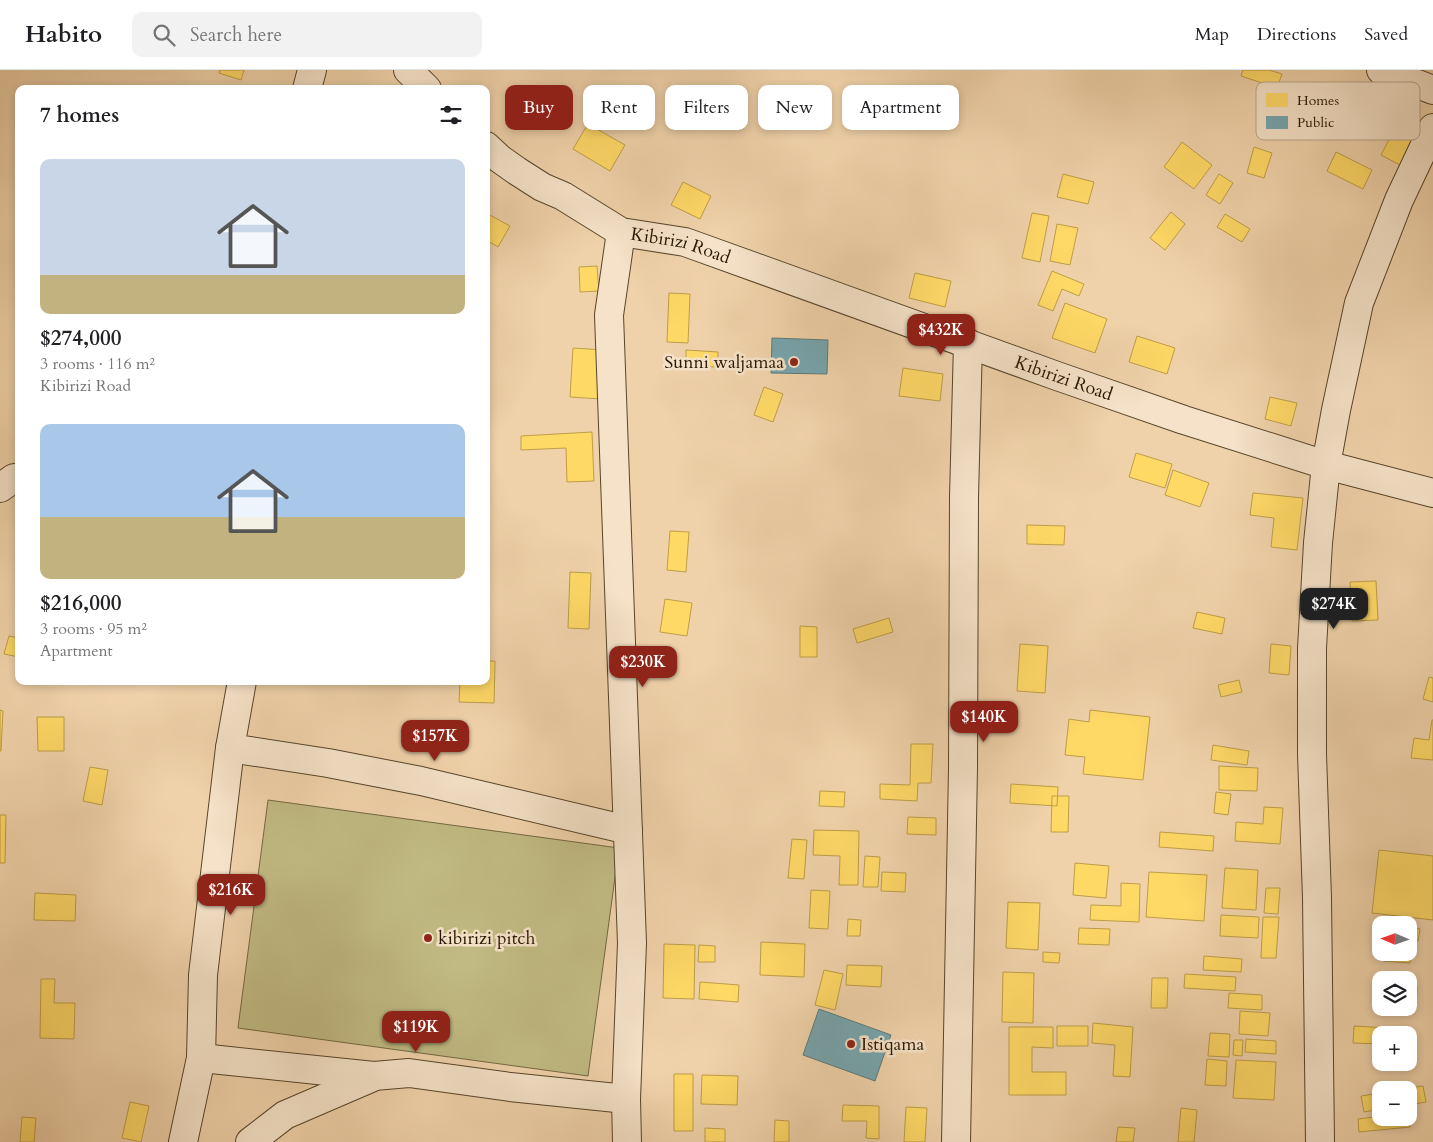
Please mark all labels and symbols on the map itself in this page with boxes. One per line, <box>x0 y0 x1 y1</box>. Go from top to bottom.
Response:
legend <box>1256 82 1420 140</box>
text: Homes <box>1297 91 1339 110</box>
text: Public <box>1297 113 1334 132</box>
street label: Kibirizi Road <box>629 221 735 270</box>
pin: $432K <box>906 314 976 356</box>
street label: Kibirizi Road <box>1011 349 1117 407</box>
place label: Sunni waljamaa <box>664 350 784 375</box>
marker: Sunni waljamaa <box>788 356 800 368</box>
pin: $274K <box>1299 588 1369 630</box>
pin: $230K <box>608 646 678 688</box>
pin: $140K <box>949 700 1019 743</box>
pin: $157K <box>400 720 470 762</box>
pin: $216K <box>196 874 266 916</box>
north arrow <box>1372 916 1418 961</box>
place label: kibirizi pitch <box>438 926 536 951</box>
marker: kibirizi pitch <box>422 932 434 944</box>
pin: $119K <box>381 1010 451 1053</box>
place label: Istiqama <box>861 1032 925 1057</box>
marker: Istiqama <box>845 1038 857 1050</box>

